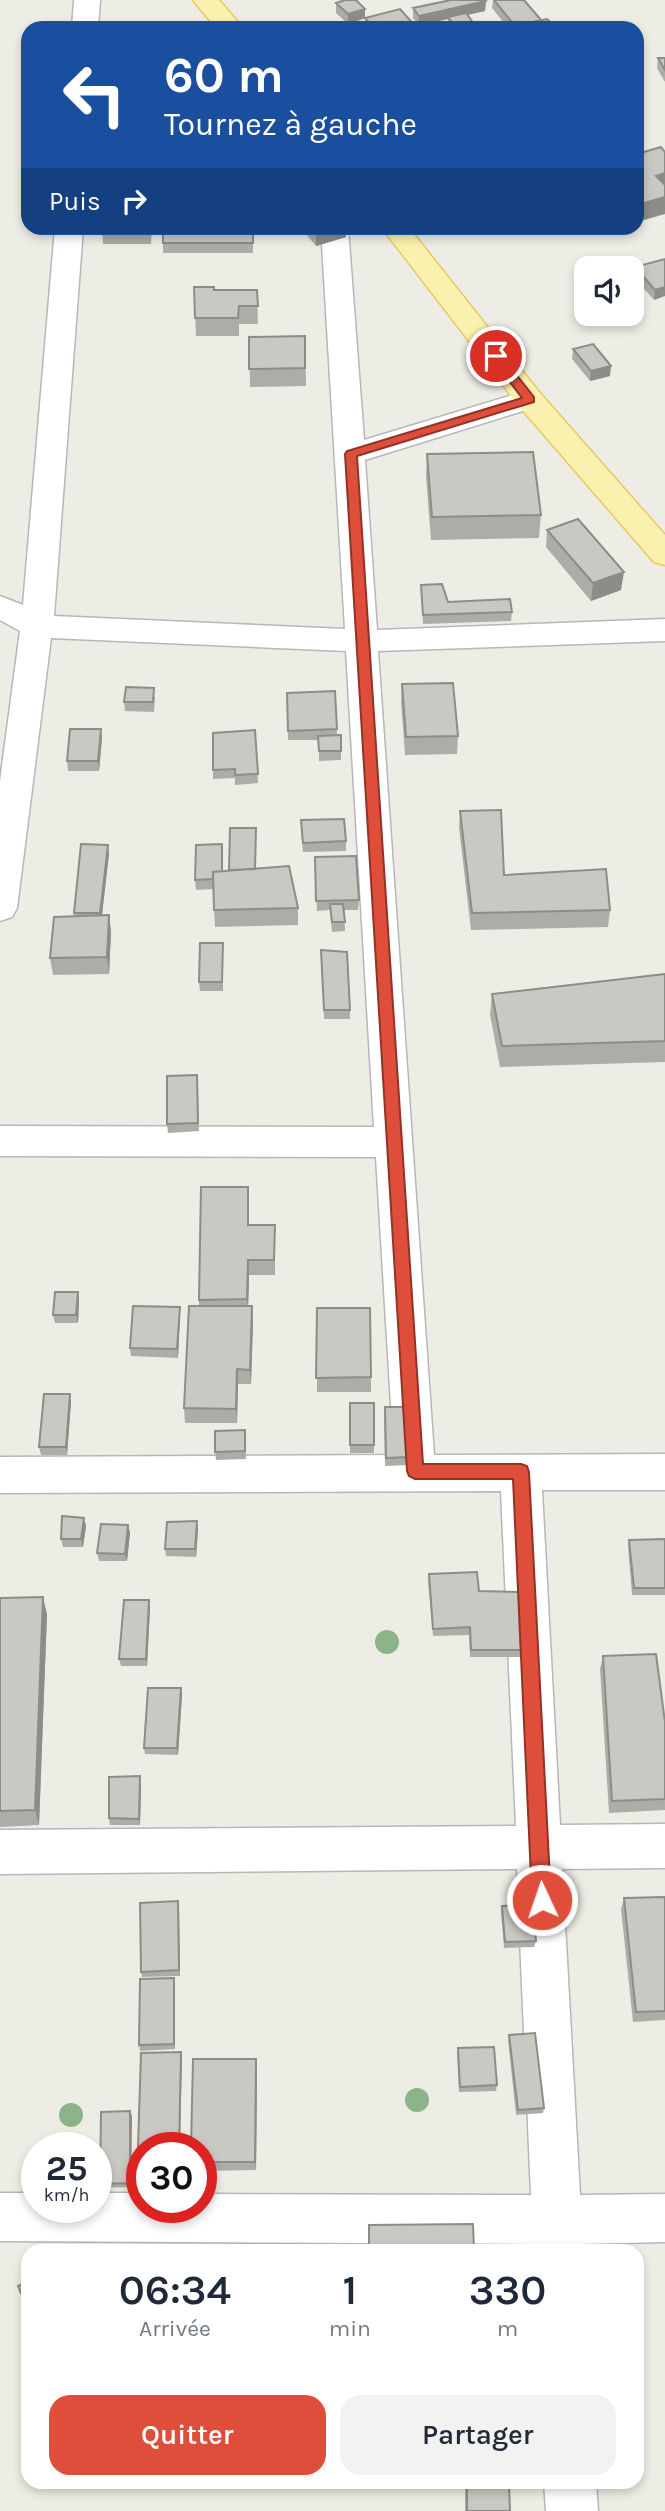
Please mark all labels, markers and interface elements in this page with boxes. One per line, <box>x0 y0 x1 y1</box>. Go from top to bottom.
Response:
text: 60 m <box>164 47 284 104</box>
icon: left <box>49 49 140 140</box>
text: Tournez à gauche <box>164 106 417 143</box>
icon: right <box>115 182 153 220</box>
text: Puis <box>49 186 101 217</box>
map controls <box>574 256 644 326</box>
button: sound <box>574 256 644 326</box>
pin <box>466 326 526 386</box>
icon: arrive <box>477 337 515 375</box>
position arrow <box>505 1863 579 1937</box>
speed limit sign: 30 <box>126 2132 217 2223</box>
text: 25 <box>46 2148 87 2189</box>
text: km/h <box>44 2184 89 2206</box>
text: 06:34 <box>119 2265 231 2315</box>
text: 1 <box>343 2265 357 2315</box>
text: 330 <box>469 2265 546 2315</box>
text: Arrivée <box>139 2315 211 2342</box>
text: min <box>329 2315 371 2342</box>
text: m <box>497 2315 518 2342</box>
button: Quitter <box>49 2395 326 2475</box>
button: Partager <box>340 2395 616 2475</box>

